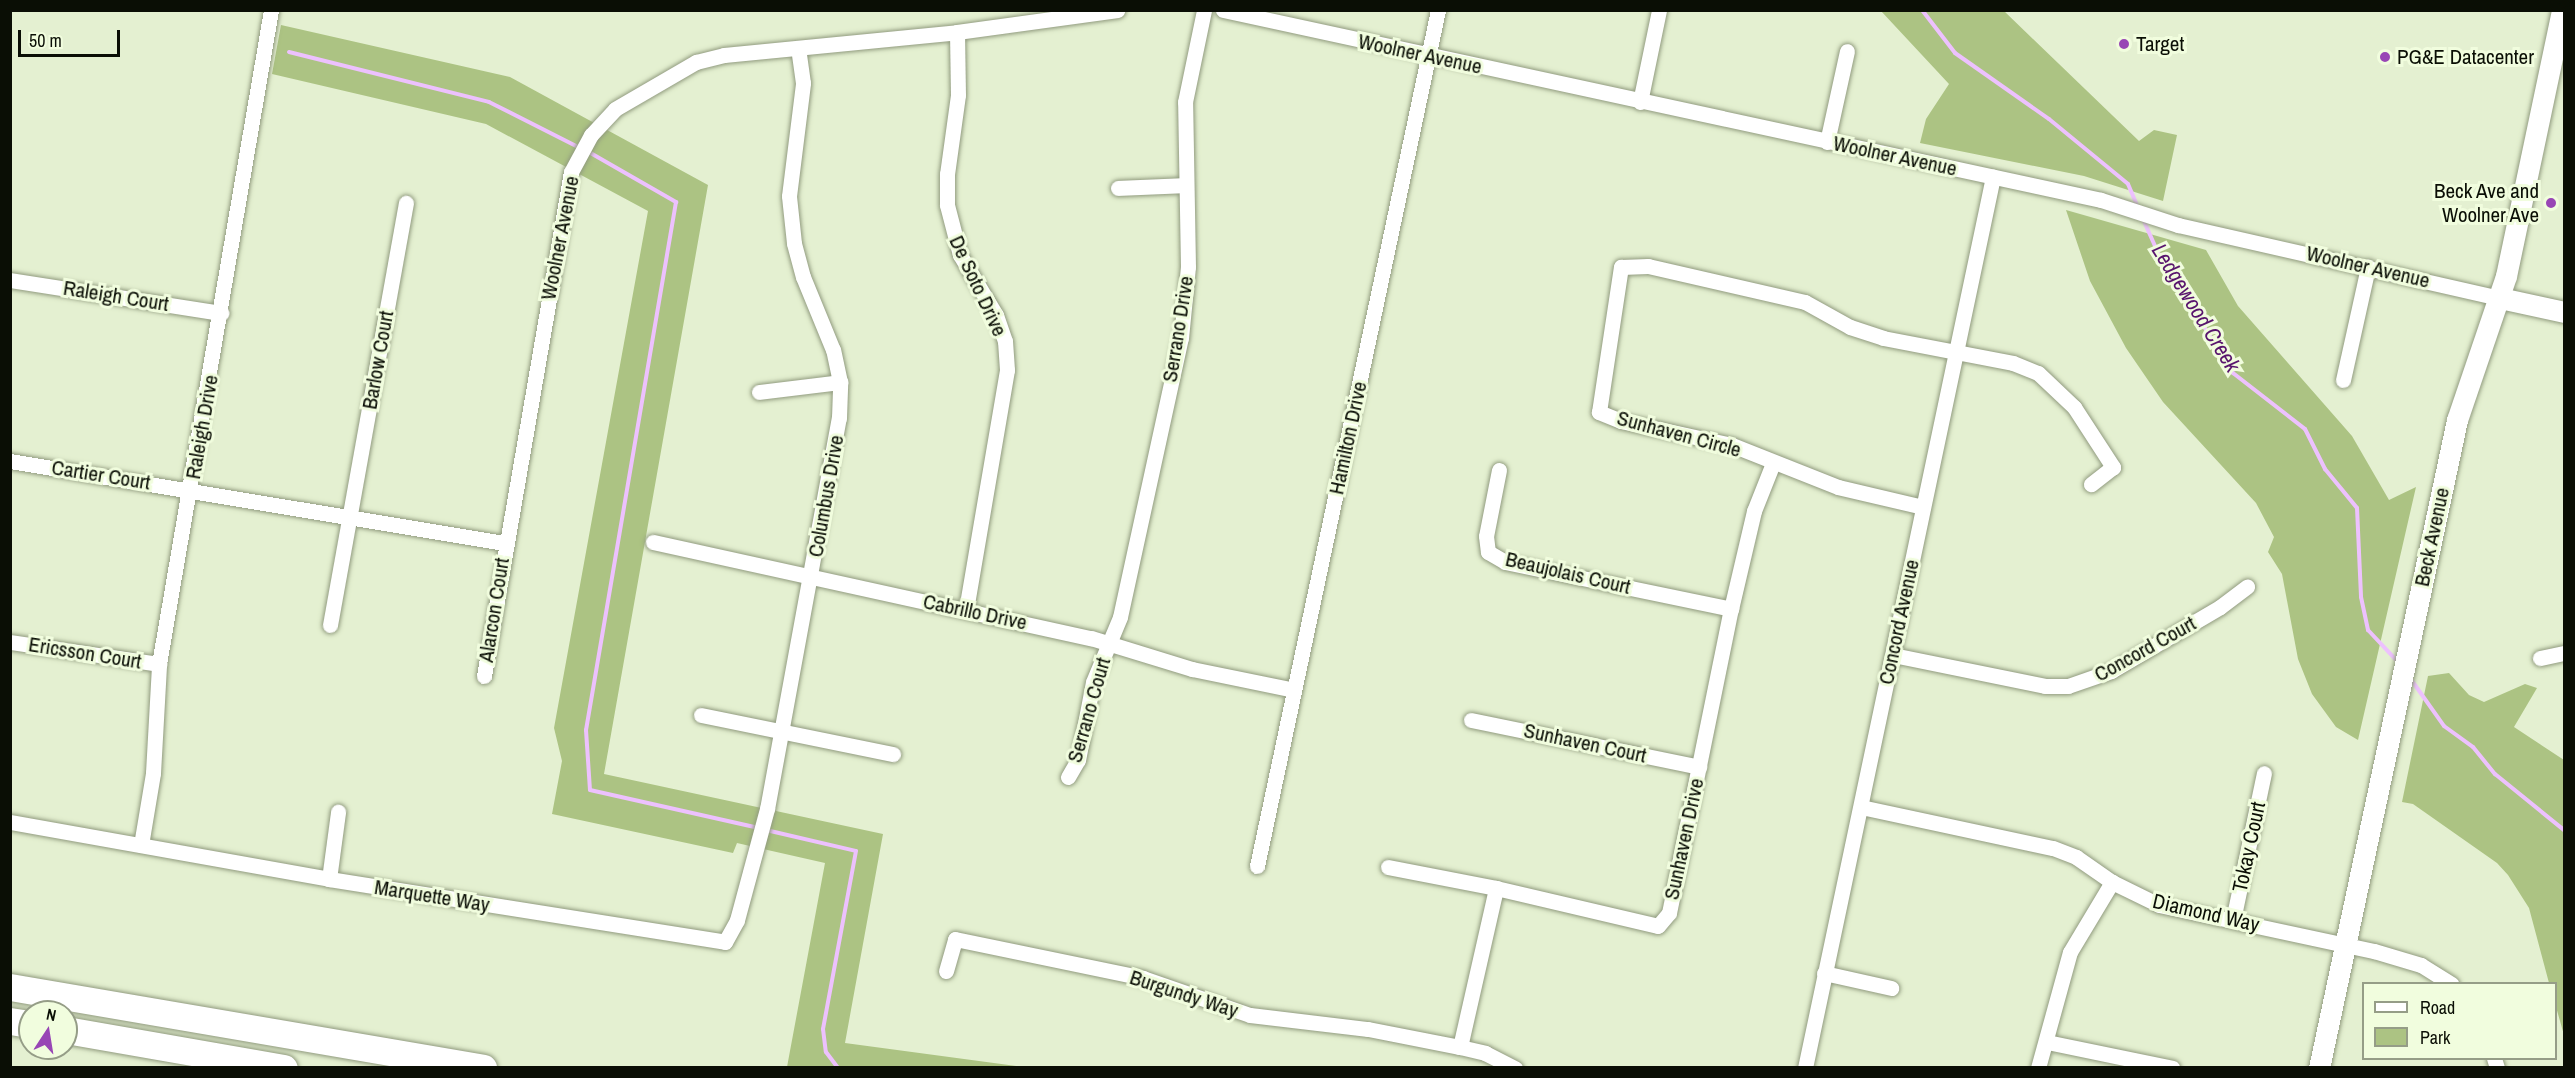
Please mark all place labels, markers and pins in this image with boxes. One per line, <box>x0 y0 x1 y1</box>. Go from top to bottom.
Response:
place label: Target <box>2136 31 2184 57</box>
marker: Target <box>2117 37 2131 51</box>
place label: PG&E Datacenter <box>2397 44 2534 70</box>
marker: PG&E Datacenter <box>2378 50 2392 64</box>
place label: Beck Ave and Woolner Ave <box>2433 178 2539 228</box>
marker: Beck Ave and Woolner Ave <box>2544 196 2558 210</box>

